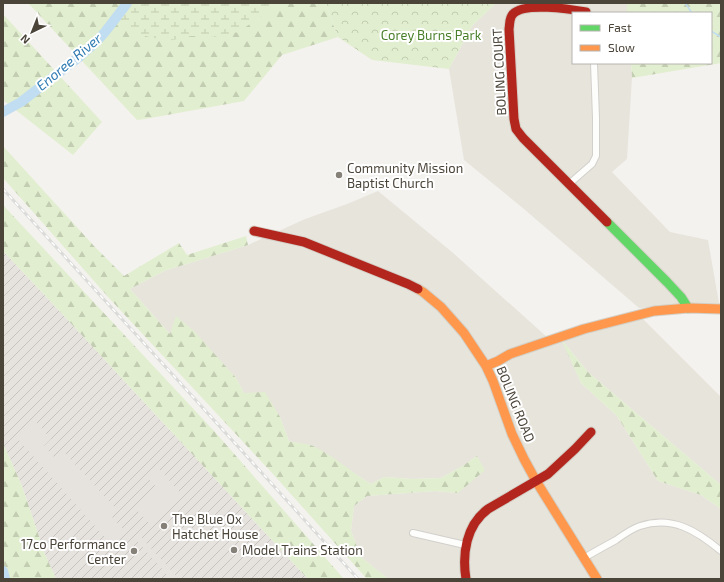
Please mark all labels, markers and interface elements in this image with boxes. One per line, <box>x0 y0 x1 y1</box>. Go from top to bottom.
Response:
north arrow <box>12 12 52 52</box>
legend <box>572 12 712 64</box>
text: Fast <box>608 20 632 34</box>
park label: Corey Burns Park <box>381 27 482 43</box>
street label: BOLING COURT <box>489 28 509 116</box>
water label: Enoree River <box>33 29 105 94</box>
text: N <box>17 32 32 47</box>
text: Slow <box>608 40 635 54</box>
place label: Community Mission Baptist Church <box>347 160 463 191</box>
marker: Community Mission Baptist Church <box>334 170 344 180</box>
street label: BOLING ROAD <box>494 364 538 444</box>
place label: The Blue Ox Hatchet House <box>172 511 259 542</box>
marker: The Blue Ox Hatchet House <box>159 521 169 531</box>
place label: 17co Performance Center <box>21 536 126 567</box>
place label: Model Trains Station <box>242 542 363 558</box>
marker: Model Trains Station <box>229 545 239 555</box>
marker: 17co Performance Center <box>129 546 139 556</box>

